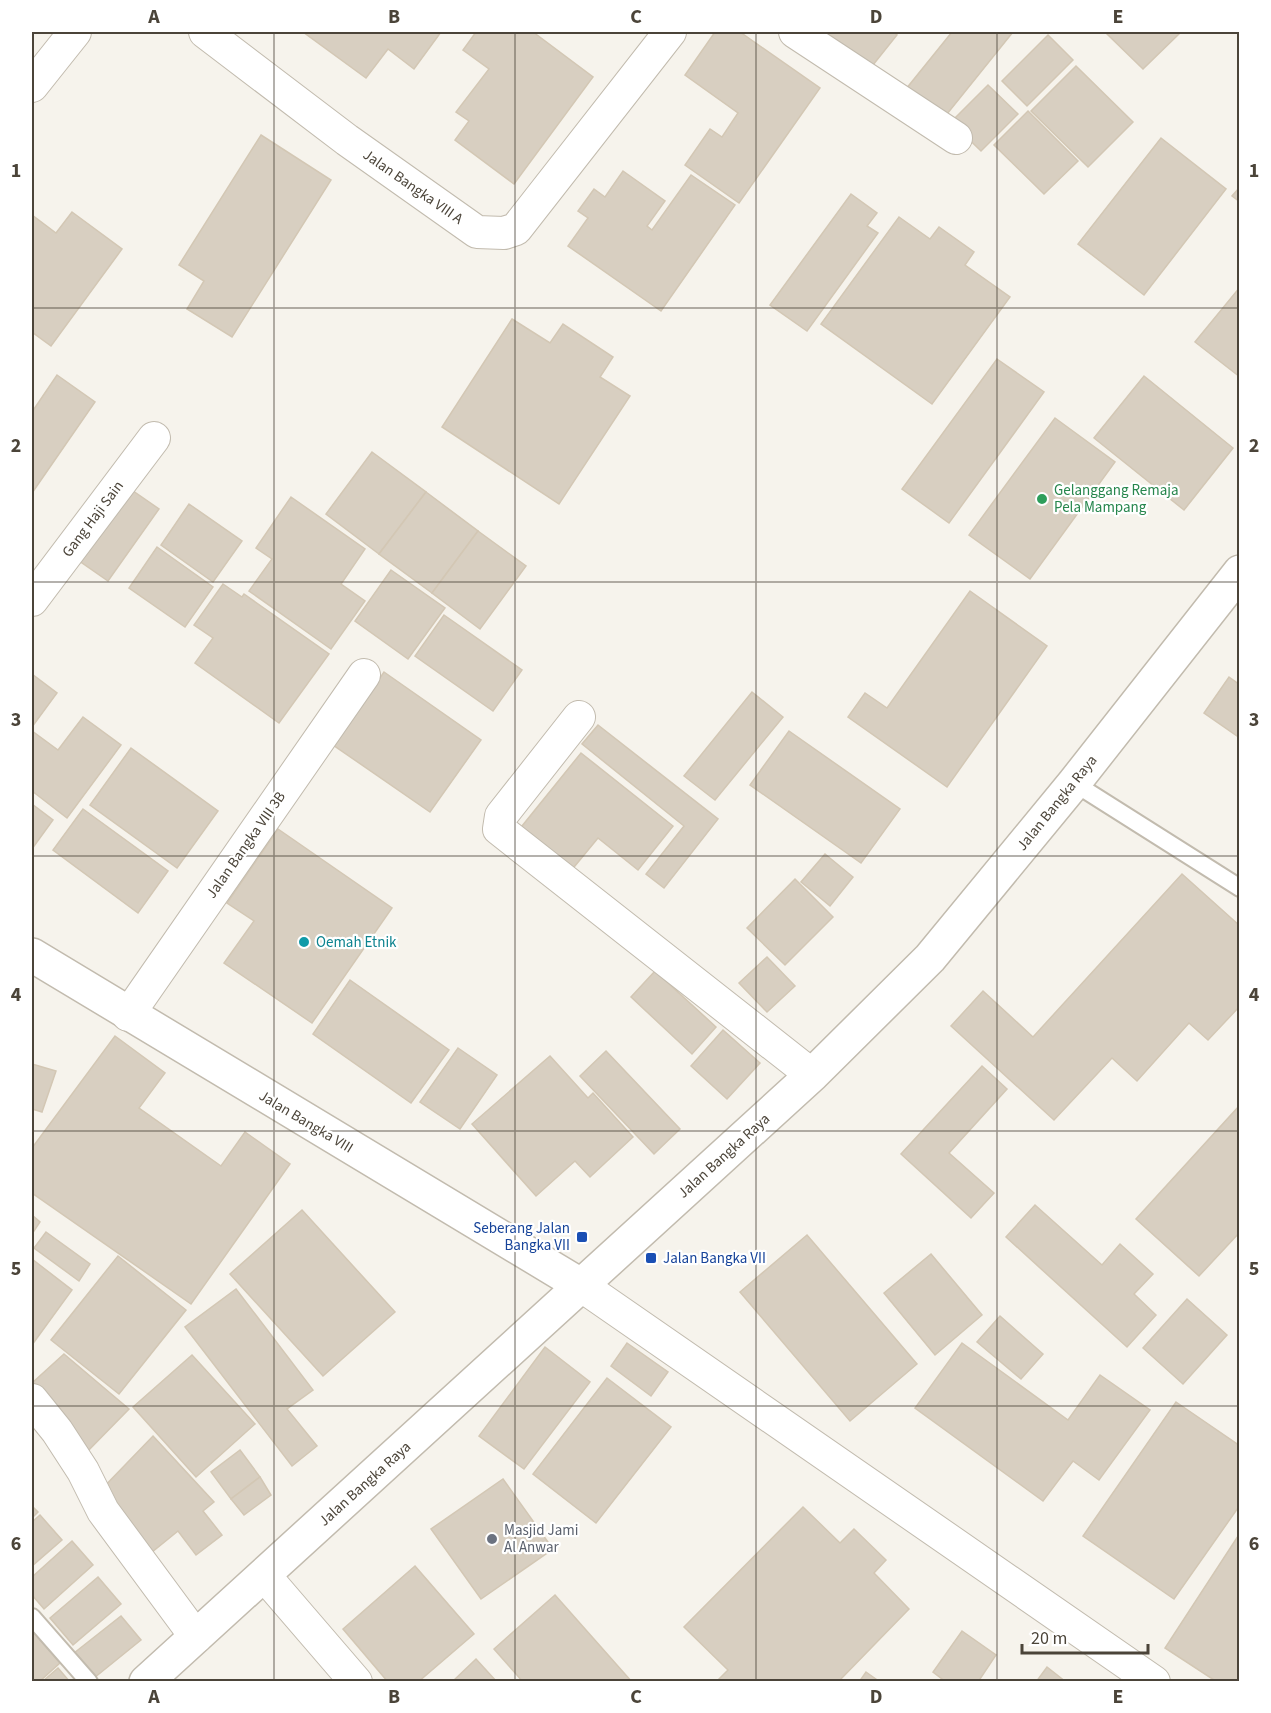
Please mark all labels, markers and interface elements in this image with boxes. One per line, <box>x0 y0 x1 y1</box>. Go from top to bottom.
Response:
text: A <box>147 3 160 31</box>
text: B <box>388 3 400 31</box>
text: C <box>630 3 642 31</box>
text: D <box>870 3 882 31</box>
text: E <box>1113 3 1123 31</box>
street label: Jalan Bangka VIII A <box>359 145 468 230</box>
text: 1 <box>11 157 21 185</box>
text: 1 <box>1249 157 1259 185</box>
text: 2 <box>11 432 21 460</box>
text: 2 <box>1249 432 1259 460</box>
street label: Gang Haji Sain <box>57 476 129 562</box>
place label: Gelanggang Remaja Pela Mampang <box>1054 480 1179 518</box>
marker: Gelanggang Remaja Pela Mampang <box>1035 492 1049 506</box>
text: 3 <box>11 706 21 734</box>
text: 3 <box>1249 706 1259 734</box>
street label: Jalan Bangka Raya <box>1012 751 1102 855</box>
street label: Jalan Bangka VIII 3B <box>201 787 291 903</box>
place label: Oemah Etnik <box>316 932 397 953</box>
marker: Oemah Etnik <box>297 935 311 949</box>
text: 4 <box>11 981 22 1009</box>
text: 4 <box>1249 981 1260 1009</box>
street label: Jalan Bangka VIII <box>255 1085 357 1159</box>
street label: Jalan Bangka Raya <box>673 1109 775 1203</box>
place label: Seberang Jalan Bangka VII <box>473 1218 570 1256</box>
marker: Seberang Jalan Bangka VII <box>575 1230 589 1244</box>
place label: Jalan Bangka VII <box>663 1248 766 1269</box>
marker: Jalan Bangka VII <box>644 1251 658 1265</box>
text: 5 <box>11 1255 21 1283</box>
text: 5 <box>1249 1255 1259 1283</box>
street label: Jalan Bangka Raya <box>314 1437 416 1531</box>
place label: Masjid Jami Al Anwar <box>504 1520 578 1558</box>
text: 6 <box>11 1530 21 1558</box>
text: 6 <box>1249 1530 1259 1558</box>
marker: Masjid Jami Al Anwar <box>485 1532 499 1546</box>
scale bar <box>1022 1617 1148 1655</box>
text: 20 m <box>1031 1626 1067 1651</box>
text: A <box>147 1683 160 1711</box>
text: B <box>388 1683 400 1711</box>
text: C <box>630 1683 642 1711</box>
text: D <box>870 1683 882 1711</box>
text: E <box>1113 1683 1123 1711</box>

